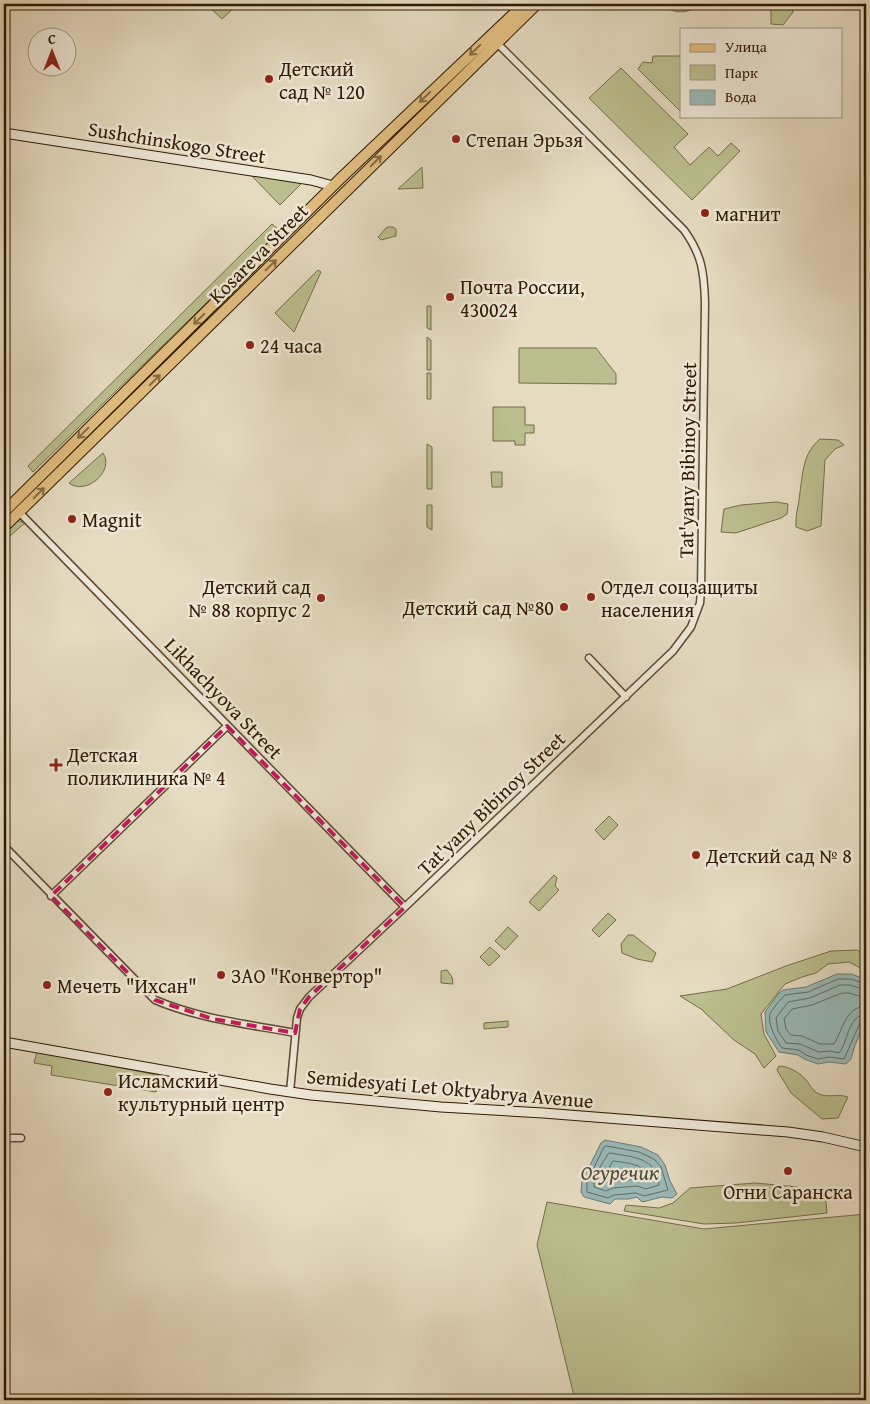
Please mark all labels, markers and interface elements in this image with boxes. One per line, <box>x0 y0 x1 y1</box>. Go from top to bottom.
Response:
north arrow <box>28 28 78 78</box>
legend <box>680 28 842 118</box>
text: С <box>48 29 56 49</box>
text: Улица <box>725 36 768 57</box>
one-way arrow <box>469 44 481 56</box>
place label: Детский сад № 120 <box>278 54 365 106</box>
text: Парк <box>725 62 758 83</box>
marker: Детский сад № 120 <box>263 73 275 85</box>
text: Вода <box>725 86 757 107</box>
one-way arrow <box>419 91 431 104</box>
street label: Sushchinskogo Street <box>86 114 268 170</box>
place label: Степан Эрьзя <box>466 125 583 154</box>
marker: Степан Эрьзя <box>450 133 462 145</box>
one-way arrow <box>370 155 382 167</box>
street label: Kosareva Street <box>202 197 314 309</box>
place label: магнит <box>715 199 781 228</box>
marker: магнит <box>699 207 711 219</box>
one-way arrow <box>264 260 276 272</box>
place label: Почта России, 430024 <box>460 272 585 324</box>
marker: Почта России, 430024 <box>444 291 456 303</box>
one-way arrow <box>192 313 205 325</box>
place label: 24 часа <box>260 331 323 360</box>
marker: 24 часа <box>244 339 256 351</box>
street label: Tat'yany Bibinoy Street <box>671 362 703 558</box>
one-way arrow <box>149 373 161 386</box>
one-way arrow <box>77 427 89 440</box>
one-way arrow <box>32 487 45 499</box>
place label: Magnit <box>82 505 142 534</box>
marker: Magnit <box>66 513 78 525</box>
place label: Детский сад № 88 корпус 2 <box>188 572 311 624</box>
place label: Отдел соцзащиты населения <box>601 572 758 624</box>
marker: Отдел соцзащиты населения <box>585 591 597 603</box>
marker: Детский сад № 88 корпус 2 <box>315 592 327 604</box>
place label: Детский сад №80 <box>402 593 554 622</box>
marker: Детский сад №80 <box>558 601 570 613</box>
street label: Likhachyova Street <box>158 631 290 765</box>
street label: Tat'yany Bibinoy Street <box>410 724 572 882</box>
place label: Детская поликлиника № 4 <box>66 740 226 792</box>
marker: Детская поликлиника № 4 <box>49 758 63 772</box>
place label: Детский сад № 8 <box>705 841 852 870</box>
marker: Детский сад № 8 <box>690 849 702 861</box>
place label: ЗАО "Конвертор" <box>231 961 382 990</box>
marker: ЗАО "Конвертор" <box>215 969 227 981</box>
place label: Мечеть "Ихсан" <box>57 971 197 1000</box>
marker: Мечеть "Ихсан" <box>41 979 53 991</box>
street label: Semidesyati Let Oktyabrya Avenue <box>305 1061 595 1115</box>
place label: Исламский культурный центр <box>118 1066 285 1118</box>
marker: Исламский культурный центр <box>102 1086 114 1098</box>
water label: Огуречик <box>581 1157 659 1188</box>
marker: Огни Саранска <box>782 1165 794 1177</box>
place label: Огни Саранска <box>723 1177 853 1206</box>

